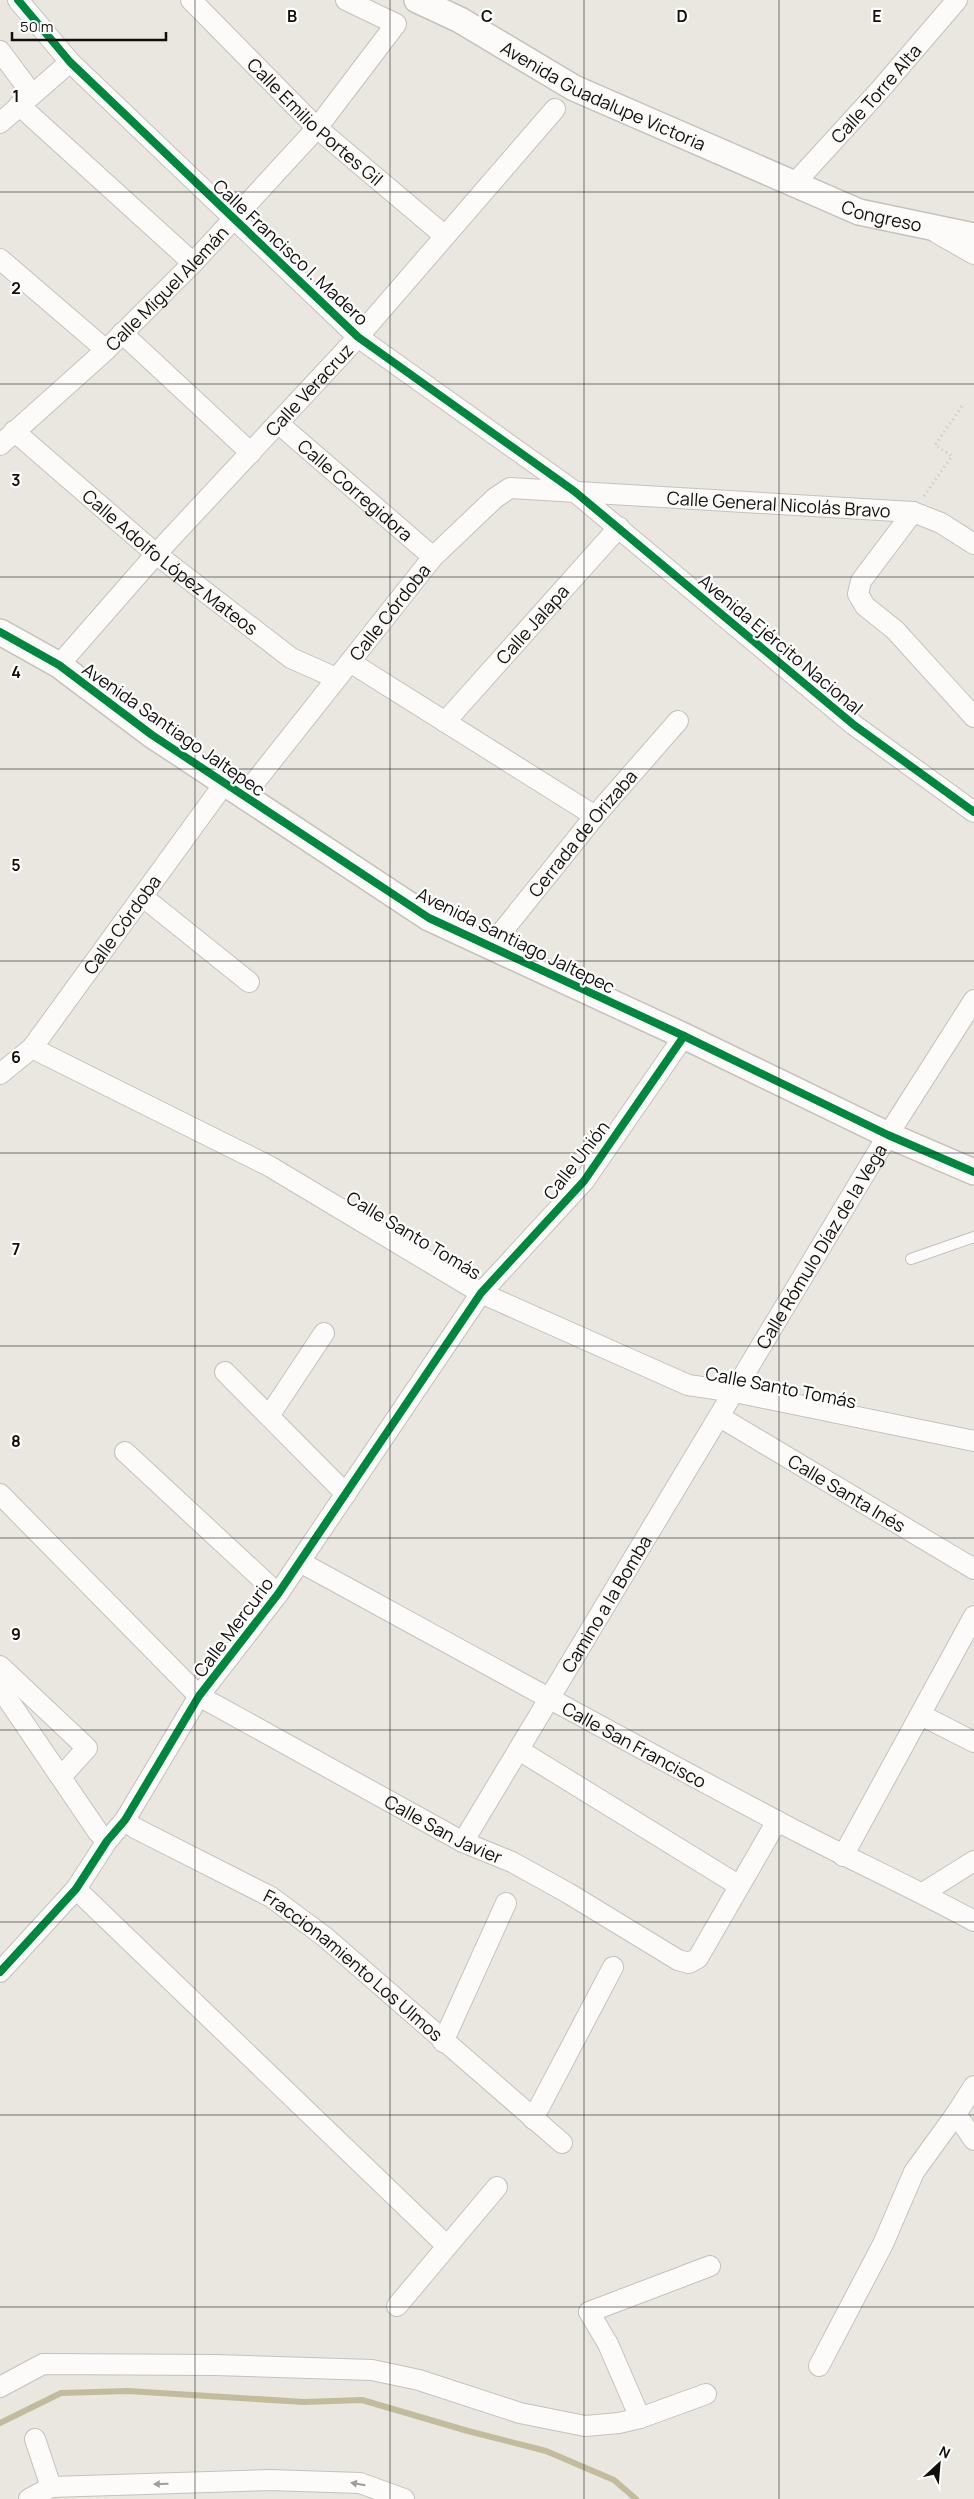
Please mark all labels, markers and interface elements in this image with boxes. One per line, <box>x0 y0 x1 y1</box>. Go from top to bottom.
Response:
text: B <box>287 5 297 27</box>
text: C <box>481 5 493 27</box>
text: D <box>676 5 688 27</box>
text: E <box>872 5 882 27</box>
scale bar <box>12 10 166 42</box>
text: 50 m <box>20 16 54 37</box>
street label: Avenida Guadalupe Victoria <box>497 35 710 156</box>
street label: Calle Torre Alta <box>825 39 926 148</box>
street label: Calle Emilio Portes Gil <box>242 52 388 191</box>
text: 1 <box>12 85 20 107</box>
street label: Calle Francisco I. Madero <box>208 174 374 330</box>
street label: Congreso <box>838 194 924 237</box>
street label: Calle Miguel Alemán <box>100 220 233 356</box>
text: 2 <box>11 277 21 299</box>
street label: Calle Veracruz <box>260 338 358 441</box>
street label: Calle Corregidora <box>293 434 418 546</box>
text: 3 <box>11 469 21 491</box>
street label: Calle Adolfo López Mateos <box>77 484 263 640</box>
street label: Calle General Nicolás Bravo <box>666 485 891 523</box>
street label: Calle Córdoba <box>344 559 435 665</box>
street label: Avenida Ejército Nacional <box>694 568 868 720</box>
street label: Calle Jalapa <box>490 579 574 669</box>
street label: Avenida Santiago Jaltepec <box>78 657 270 801</box>
text: 4 <box>11 661 21 683</box>
street label: Cerrada de Orizaba <box>523 764 642 902</box>
text: 5 <box>11 854 21 876</box>
street label: Calle Córdoba <box>78 870 166 979</box>
street label: Avenida Santiago Jaltepec <box>413 881 619 999</box>
text: 6 <box>11 1046 21 1068</box>
street label: Calle Unión <box>538 1115 614 1205</box>
street label: Calle Rómulo Díaz de la Vega <box>750 1139 892 1353</box>
street label: Calle Santo Tomás <box>342 1185 486 1285</box>
text: 7 <box>12 1238 20 1260</box>
street label: Calle Santo Tomás <box>704 1361 858 1413</box>
text: 8 <box>11 1430 21 1452</box>
street label: Calle Santa Inés <box>784 1449 910 1537</box>
street label: Camino a la Bomba <box>556 1531 657 1677</box>
street label: Calle Mercurio <box>188 1572 278 1682</box>
text: 9 <box>11 1623 21 1645</box>
street label: Calle San Francisco <box>558 1696 711 1793</box>
street label: Calle San Javier <box>380 1789 506 1869</box>
street label: Fraccionamiento Los Ulmos <box>260 1883 448 2046</box>
north arrow <box>914 2439 964 2489</box>
text: N <box>936 2441 954 2463</box>
one-way arrow <box>350 2479 366 2487</box>
one-way arrow <box>153 2480 169 2488</box>

